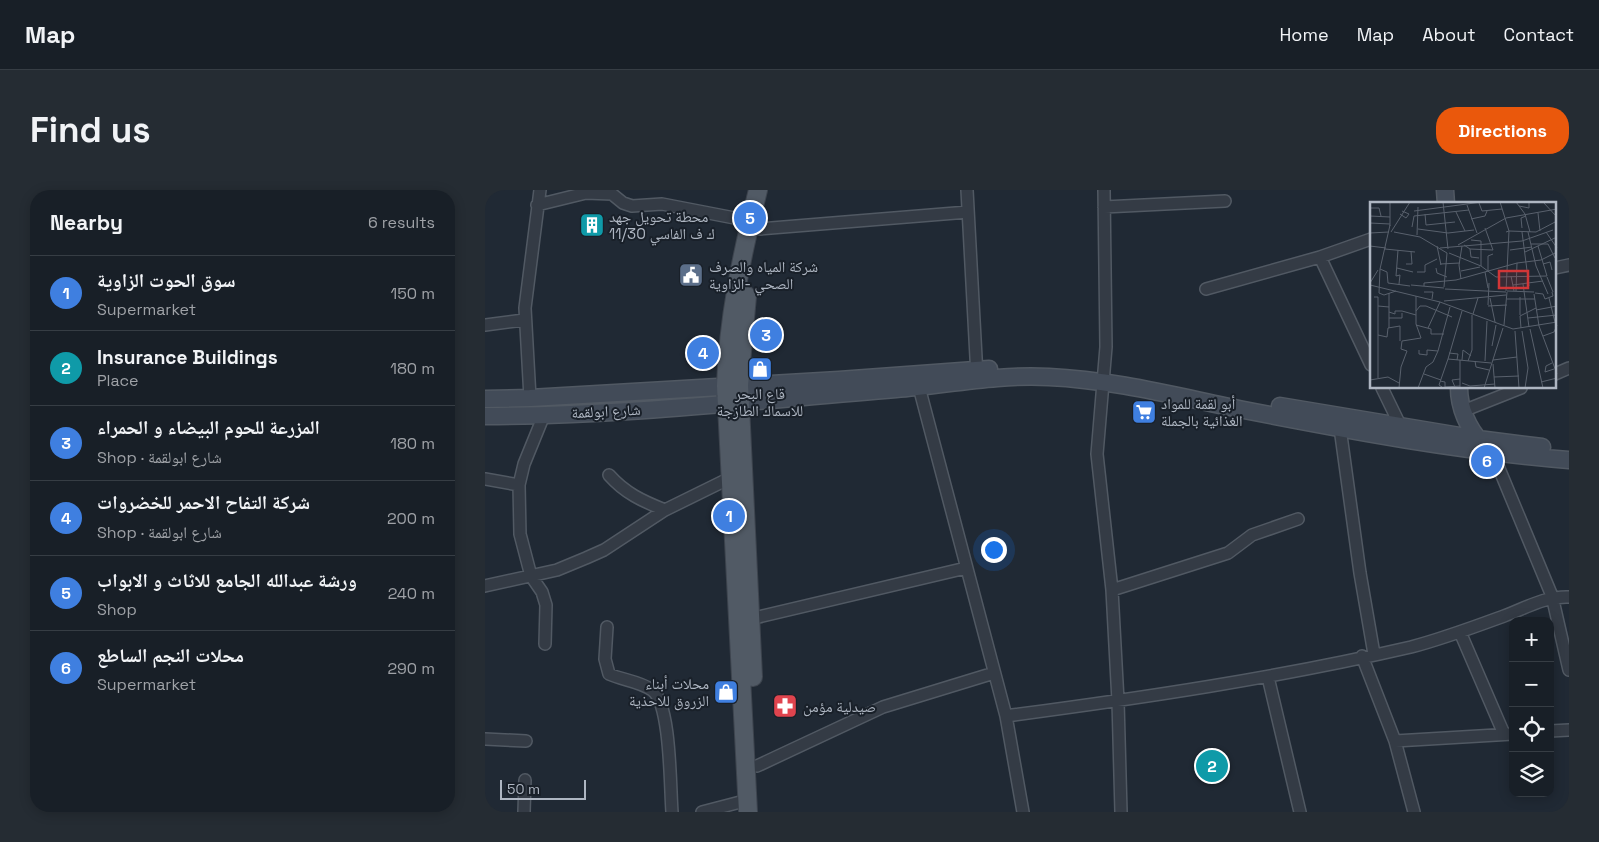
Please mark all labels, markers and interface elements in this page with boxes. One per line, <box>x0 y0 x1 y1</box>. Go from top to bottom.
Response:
text: Map <box>25 19 75 50</box>
text: Home <box>1280 23 1329 46</box>
text: Map <box>1357 23 1394 46</box>
text: About <box>1422 23 1476 46</box>
text: Contact <box>1504 23 1574 46</box>
button: Directions <box>1436 107 1569 154</box>
text: Find us <box>30 108 151 152</box>
pin: 5 <box>734 199 766 237</box>
inset map <box>1370 202 1557 389</box>
place label: محطة تحويل جهد 11/30 ك ف الفاسي <box>609 207 715 245</box>
text: Nearby <box>50 209 123 236</box>
text: 6 results <box>368 212 435 233</box>
building icon: محطة تحويل جهد 11/30 ك ف الفاسي <box>579 212 605 238</box>
place label: شركة المياه والصرف الصحي -الزاوية <box>709 257 818 295</box>
public building icon: شركة المياه والصرف الصحي -الزاوية <box>678 262 704 288</box>
text: سوق الحوت الزاوية <box>97 268 235 293</box>
text: 1 <box>62 283 70 304</box>
text: 150 m <box>391 283 435 304</box>
text: Supermarket <box>97 299 196 320</box>
pin: 3 <box>750 316 782 354</box>
pin: 4 <box>687 334 719 372</box>
text: Insurance Buildings <box>97 345 278 370</box>
shop icon: قاع البحر للاسماك الطازجة <box>747 356 773 382</box>
text: 2 <box>61 358 71 379</box>
text: 180 m <box>390 358 435 379</box>
text: Place <box>97 370 139 391</box>
place label: قاع البحر للاسماك الطازجة <box>717 384 803 420</box>
place label: أبو لقمة للمواد الغذائية بالجملة <box>1161 394 1243 430</box>
supermarket icon: أبو لقمة للمواد الغذائية بالجملة <box>1131 399 1157 425</box>
street label: شارع ابولقمة <box>571 400 641 423</box>
text: المزرعة للحوم البيضاء و الحمراء <box>97 415 320 440</box>
text: 3 <box>61 433 71 454</box>
text: 180 m <box>390 433 435 454</box>
pin: 6 <box>1471 442 1503 480</box>
text: Shop · شارع ابولقمة <box>97 447 222 468</box>
text: شركة التفاح الاحمر للخضروات <box>97 490 310 515</box>
pin: 1 <box>713 497 745 535</box>
text: 4 <box>61 508 71 529</box>
text: 200 m <box>387 508 435 529</box>
text: Shop · شارع ابولقمة <box>97 522 222 543</box>
your location <box>981 537 1007 563</box>
text: ورشة عبدالله الجامع للاثاث و الابواب <box>97 568 357 593</box>
text: 5 <box>61 583 71 604</box>
text: 240 m <box>388 583 435 604</box>
text: Shop <box>97 599 137 620</box>
map controls <box>1509 617 1554 797</box>
button: + <box>1509 617 1554 662</box>
text: محلات النجم الساطع <box>97 643 244 668</box>
text: 6 <box>61 658 71 679</box>
text: 290 m <box>387 658 435 679</box>
button: − <box>1509 662 1554 707</box>
text: Supermarket <box>97 674 196 695</box>
place label: محلات أبناء الزروق للاحذية <box>629 674 709 711</box>
shop icon: محلات أبناء الزروق للاحذية <box>713 679 739 705</box>
pharmacy icon: صيدلية مؤمن <box>772 693 798 719</box>
place label: صيدلية مؤمن <box>803 697 876 717</box>
button: locate <box>1509 707 1554 752</box>
pin: 2 <box>1196 747 1228 785</box>
button: layers <box>1509 752 1554 797</box>
scale bar <box>500 777 586 800</box>
text: 50 m <box>507 780 540 798</box>

